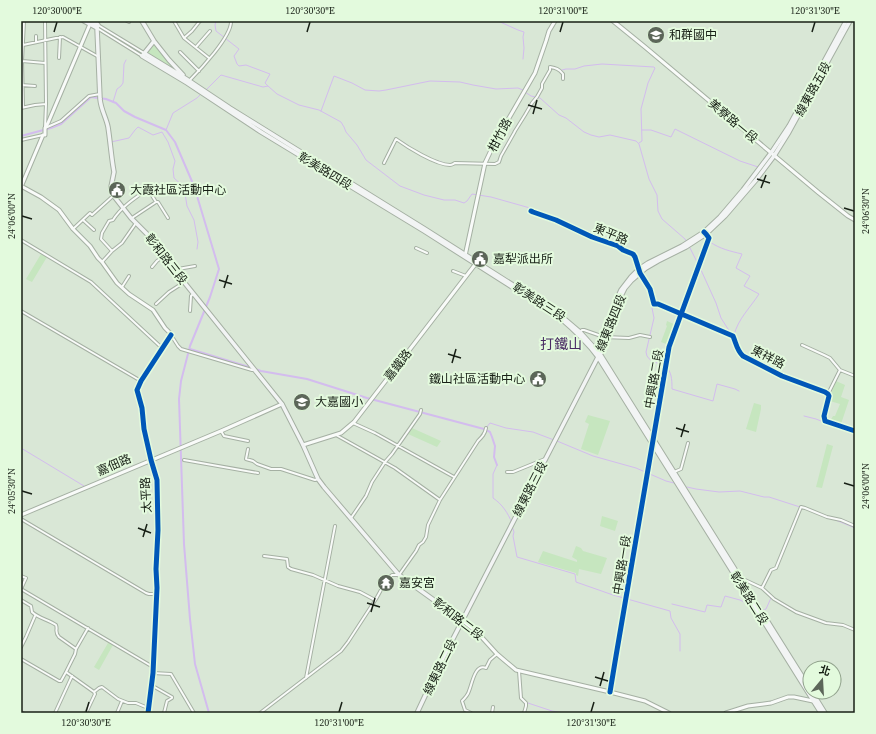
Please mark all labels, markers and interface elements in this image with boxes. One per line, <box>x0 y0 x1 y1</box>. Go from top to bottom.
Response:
text: 120°30'00"E <box>32 4 82 17</box>
text: 120°30'30"E <box>285 4 335 17</box>
text: 120°31'00"E <box>538 4 588 17</box>
text: 120°31'30"E <box>790 4 840 17</box>
school or university icon: 和群國中 <box>646 25 666 45</box>
place label: 和群國中 <box>669 27 717 43</box>
street label: 線東路五段 <box>791 59 835 119</box>
street label: 美寮路一段 <box>705 96 761 146</box>
street label: 柑竹路 <box>484 115 516 155</box>
street label: 彰美路四段 <box>295 149 355 193</box>
public building icon: 大霞社區活動中心 <box>107 180 127 200</box>
place label: 大霞社區活動中心 <box>130 182 226 198</box>
text: 24°06'30"N <box>859 188 872 234</box>
text: 24°06'00"N <box>5 193 18 239</box>
street label: 東平路 <box>591 220 631 248</box>
street label: 彰和路三段 <box>141 230 191 288</box>
public building icon: 嘉犁派出所 <box>470 249 490 269</box>
place label: 嘉犁派出所 <box>493 251 553 267</box>
street label: 彰美路三段 <box>509 279 569 325</box>
street label: 線東路四段 <box>592 292 630 354</box>
district label: 打鐵山 <box>540 334 582 354</box>
street label: 東祥路 <box>748 342 788 372</box>
street label: 嘉鐵路 <box>381 346 415 384</box>
street label: 中興路二段 <box>641 348 667 410</box>
public building icon: 鐵山社區活動中心 <box>528 369 548 389</box>
place label: 鐵山社區活動中心 <box>429 371 525 387</box>
school or university icon: 大嘉國小 <box>292 392 312 412</box>
place label: 大嘉國小 <box>315 394 363 410</box>
street label: 嘉佃路 <box>94 451 134 479</box>
street label: 線東路三段 <box>509 459 551 519</box>
text: 24°06'00"N <box>859 463 872 509</box>
text: 24°05'30"N <box>5 468 18 514</box>
street label: 太平路 <box>137 477 155 513</box>
street label: 中興路一段 <box>609 534 635 596</box>
street label: 彰美路二段 <box>726 568 772 628</box>
temple icon: 嘉安宮 <box>376 573 396 593</box>
place label: 嘉安宮 <box>399 575 435 591</box>
street label: 彰和路二段 <box>429 594 487 644</box>
street label: 線東路二段 <box>420 637 460 697</box>
north arrow <box>802 660 842 700</box>
text: 北 <box>817 662 832 680</box>
text: 120°30'30"E <box>61 716 111 729</box>
text: 120°31'00"E <box>314 716 364 729</box>
text: 120°31'30"E <box>566 716 616 729</box>

